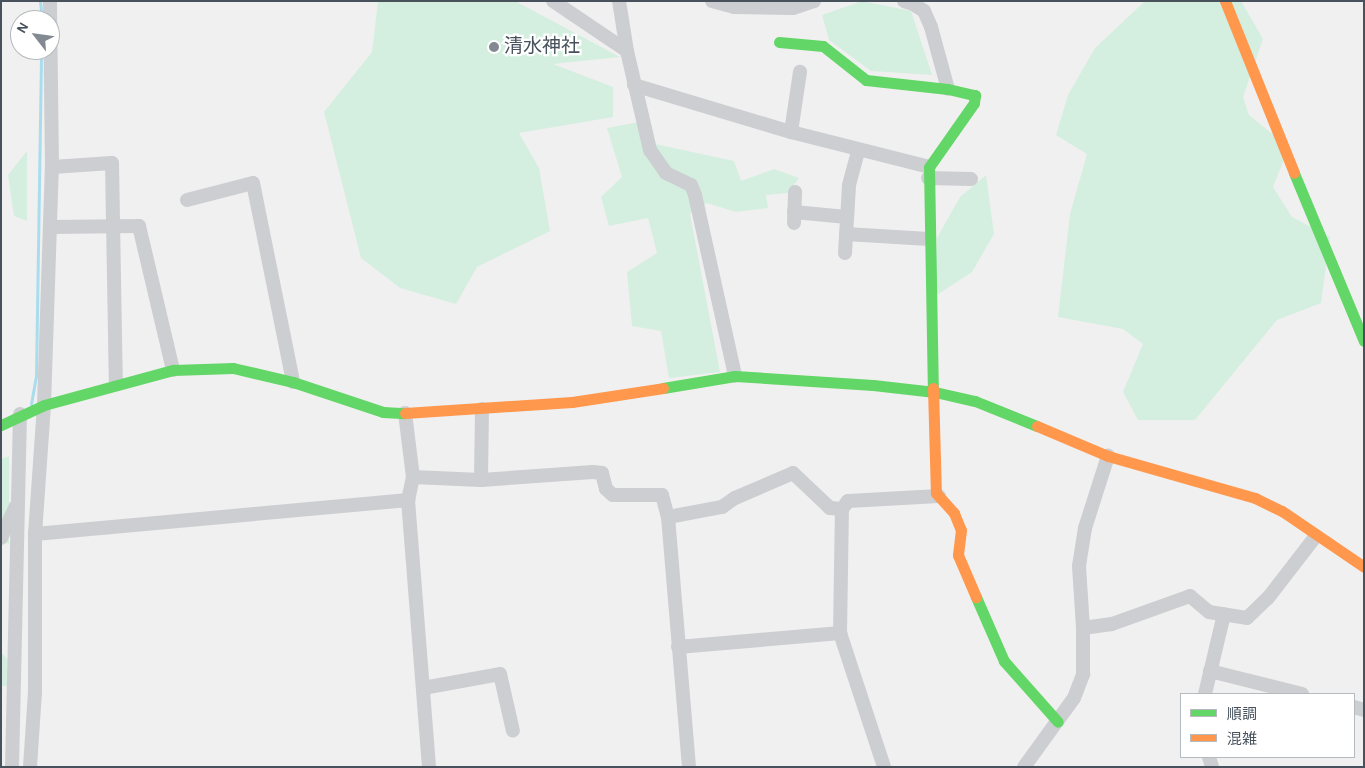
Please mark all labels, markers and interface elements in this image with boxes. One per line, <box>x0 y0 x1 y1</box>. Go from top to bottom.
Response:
north arrow <box>10 10 60 60</box>
text: N <box>14 20 31 36</box>
place label: 清水神社 <box>504 36 580 58</box>
marker: 清水神社 <box>488 41 500 53</box>
legend <box>1180 693 1355 758</box>
text: 順調 <box>1227 707 1257 722</box>
text: 混雑 <box>1227 732 1257 747</box>

